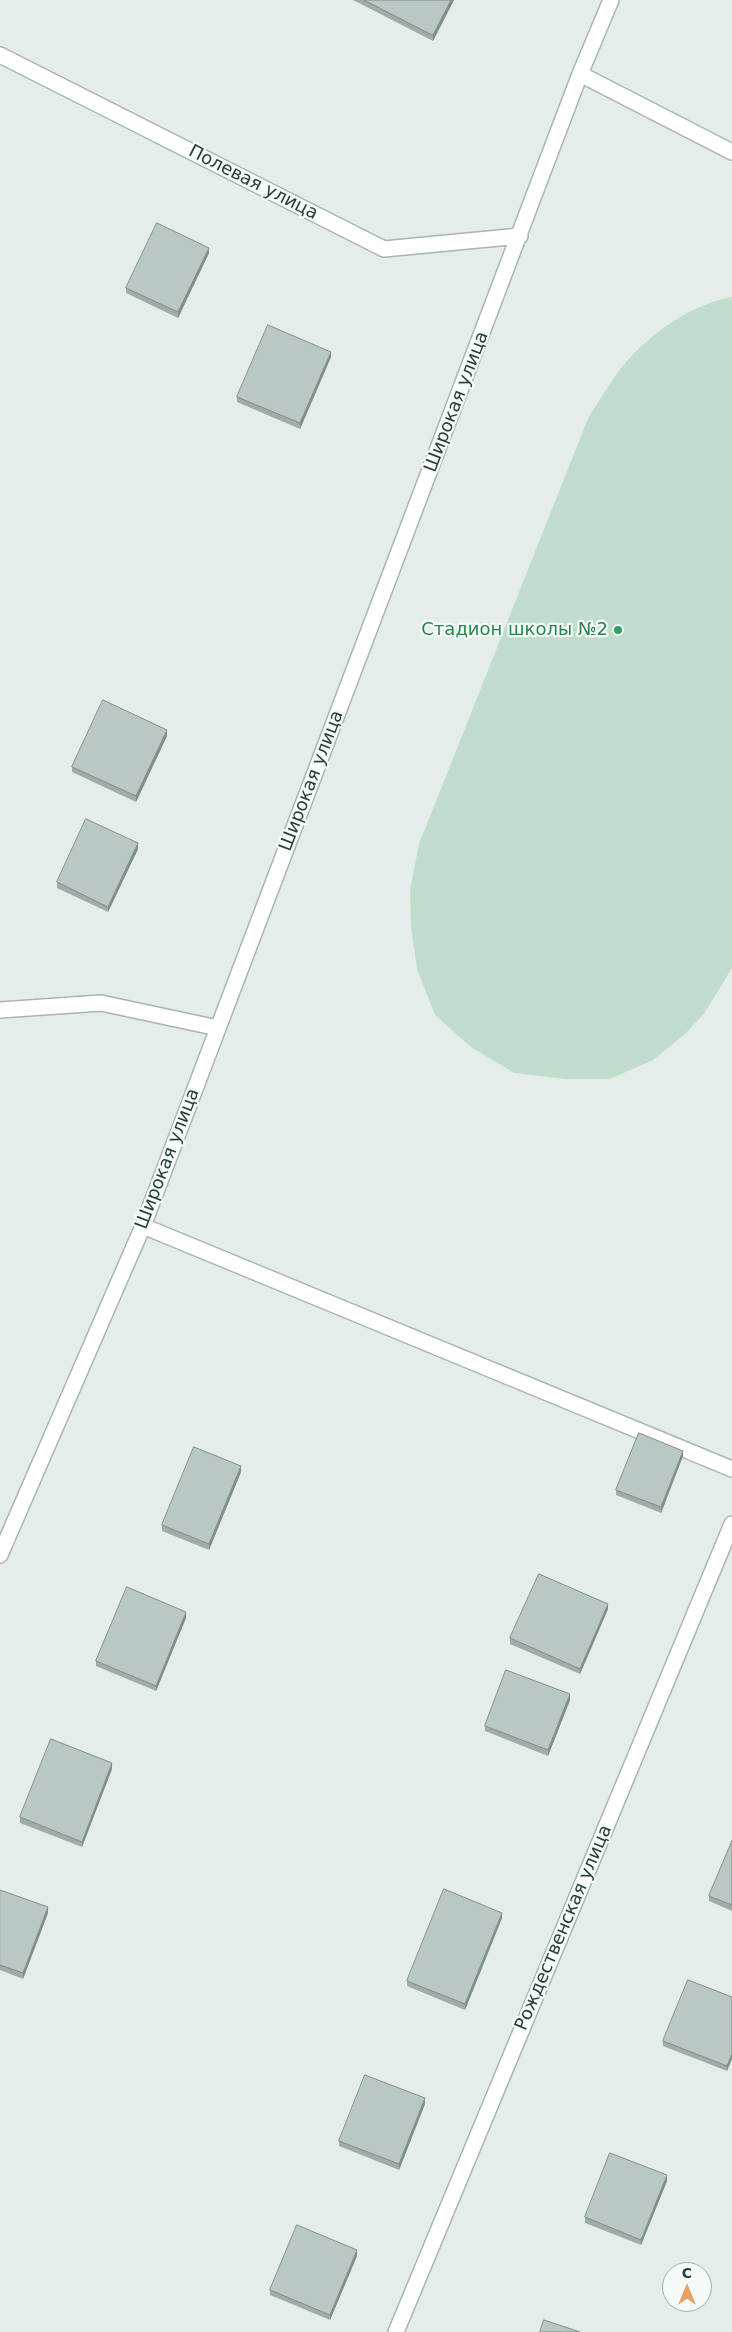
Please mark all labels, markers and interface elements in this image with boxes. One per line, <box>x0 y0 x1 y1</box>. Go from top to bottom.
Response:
street label: Полевая улица <box>185 141 321 225</box>
street label: Широкая улица <box>420 329 494 475</box>
place label: Стадион школы №2 <box>421 619 608 641</box>
marker: Стадион школы №2 <box>612 624 624 636</box>
street label: Широкая улица <box>275 708 349 854</box>
street label: Широкая улица <box>131 1086 205 1232</box>
street label: Рождественская улица <box>511 1822 617 2034</box>
north arrow <box>662 2262 712 2312</box>
text: С <box>682 2265 692 2281</box>

